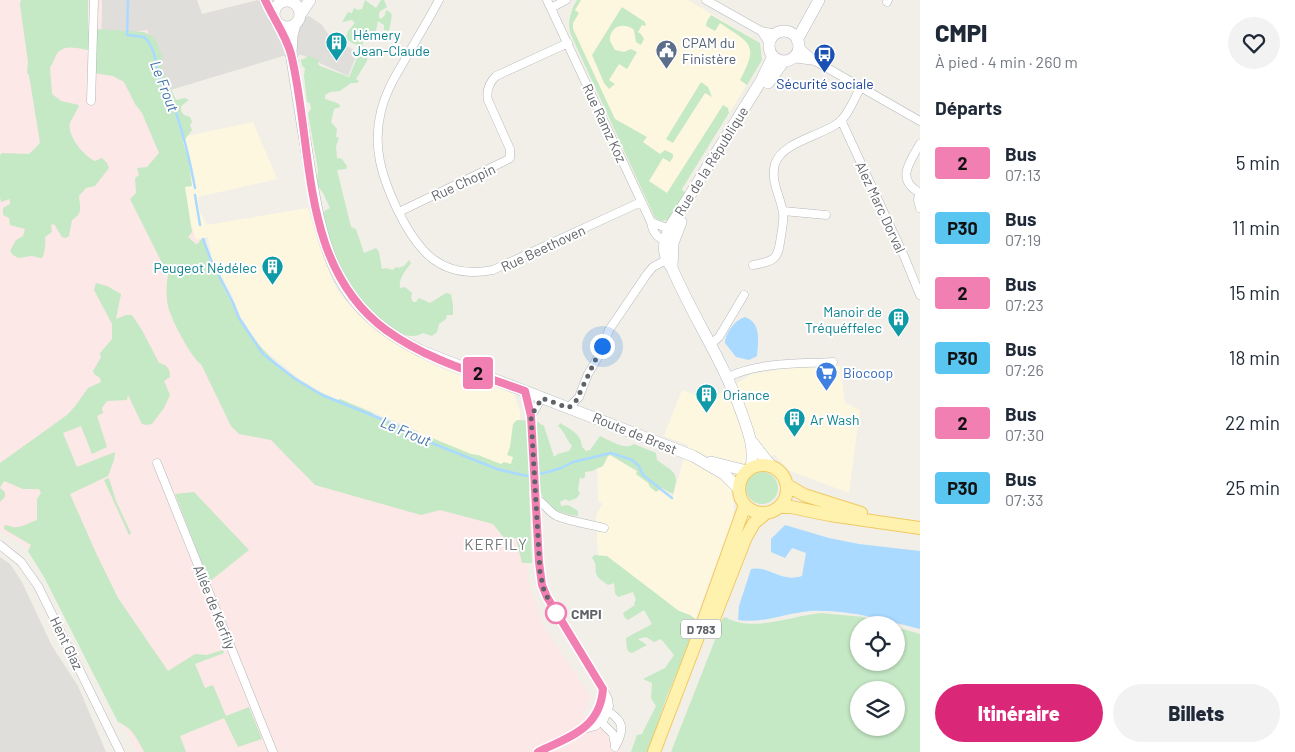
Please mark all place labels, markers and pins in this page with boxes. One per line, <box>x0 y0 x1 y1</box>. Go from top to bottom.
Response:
place label: Hémery Jean-Claude <box>353 26 430 59</box>
building icon: Hémery Jean-Claude <box>325 30 349 61</box>
place label: CPAM du Finistère <box>682 34 736 67</box>
public building icon: CPAM du Finistère <box>654 38 678 69</box>
bus stop icon: Sécurité sociale <box>813 43 837 74</box>
place label: Sécurité sociale <box>776 75 874 92</box>
building icon: Peugeot Nédélec <box>261 255 285 286</box>
place label: Peugeot Nédélec <box>154 259 257 276</box>
place label: Manoir de Tréquéffelec <box>805 303 882 336</box>
building icon: Manoir de Tréquéffelec <box>886 307 910 338</box>
supermarket icon: Biocoop <box>815 360 839 391</box>
place label: Biocoop <box>843 364 893 381</box>
building icon: Oriance <box>695 382 719 413</box>
place label: Oriance <box>723 386 770 403</box>
building icon: Ar Wash <box>782 407 806 438</box>
place label: Ar Wash <box>810 411 859 428</box>
marker: CMPI <box>545 602 567 624</box>
place label: CMPI <box>571 605 602 622</box>

